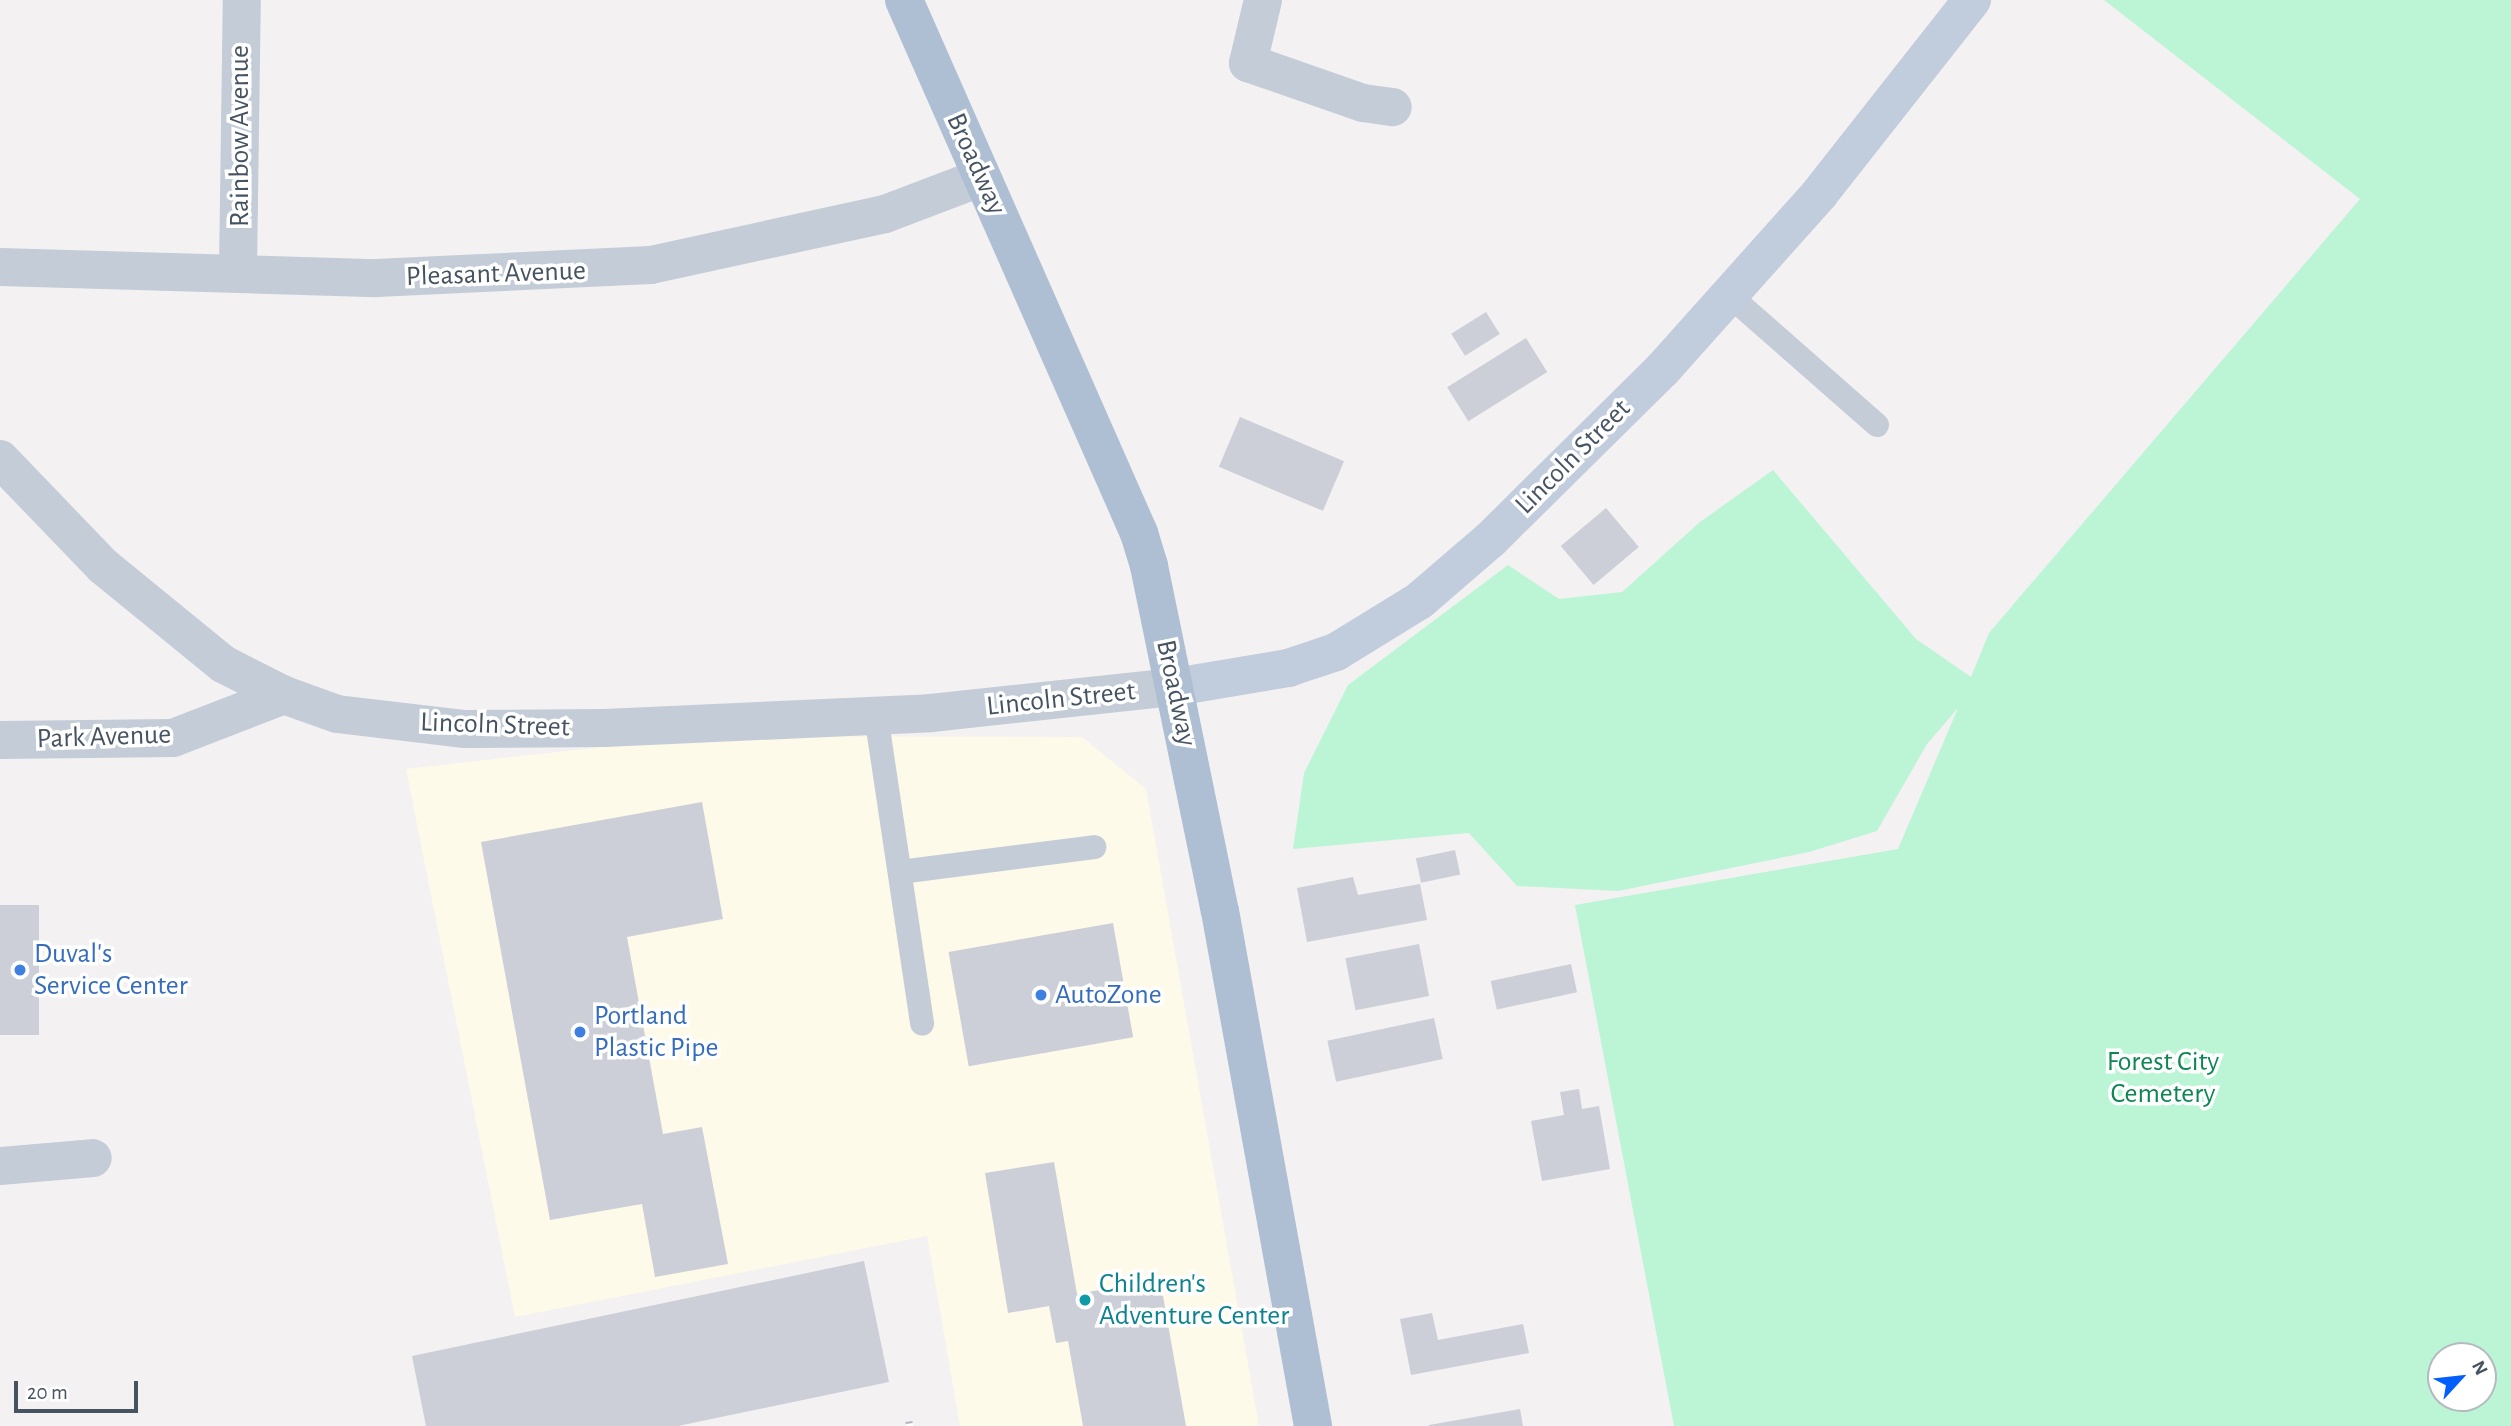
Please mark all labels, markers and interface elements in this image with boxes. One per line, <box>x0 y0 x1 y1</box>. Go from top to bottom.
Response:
street label: Rainbow Avenue <box>223 45 257 227</box>
street label: Broadway <box>939 108 1013 220</box>
street label: Pleasant Avenue <box>405 254 587 294</box>
street label: Lincoln Street <box>1508 392 1638 522</box>
street label: Broadway <box>1148 637 1204 749</box>
street label: Lincoln Street <box>985 674 1137 724</box>
street label: Lincoln Street <box>420 706 570 744</box>
street label: Park Avenue <box>36 718 172 756</box>
place label: Duval's Service Center <box>34 937 188 1003</box>
marker: Duval's Service Center <box>12 962 28 978</box>
place label: AutoZone <box>1055 978 1162 1012</box>
marker: AutoZone <box>1033 987 1049 1003</box>
place label: Portland Plastic Pipe <box>594 999 718 1065</box>
marker: Portland Plastic Pipe <box>572 1024 588 1040</box>
park label: Forest City Cemetery <box>2107 1045 2219 1111</box>
place label: Children's Adventure Center <box>1099 1267 1289 1333</box>
marker: Children's Adventure Center <box>1077 1292 1093 1308</box>
north arrow <box>2427 1342 2497 1412</box>
text: N <box>2468 1358 2491 1378</box>
scale bar <box>18 1366 142 1410</box>
text: 20 m <box>27 1382 68 1403</box>

